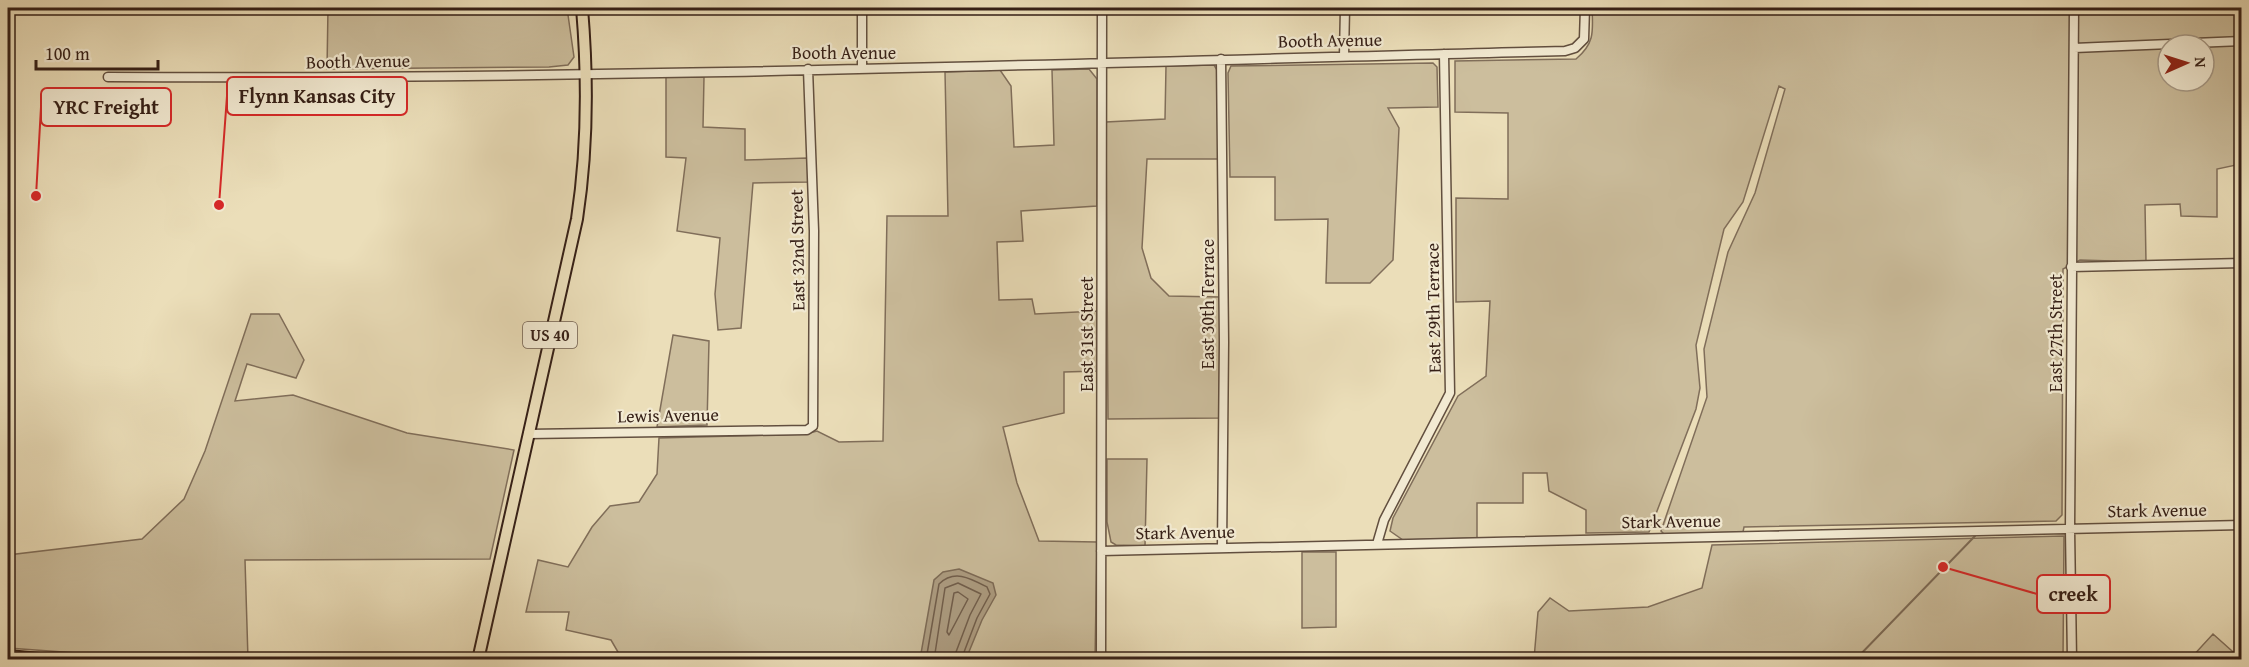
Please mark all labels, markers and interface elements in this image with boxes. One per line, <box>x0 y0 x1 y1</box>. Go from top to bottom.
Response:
street label: Booth Avenue <box>1278 26 1382 54</box>
scale bar <box>36 33 158 71</box>
north arrow <box>2156 33 2216 93</box>
street label: Booth Avenue <box>792 39 896 66</box>
text: 100 m <box>45 40 90 67</box>
street label: Booth Avenue <box>306 47 410 75</box>
text: N <box>2189 56 2213 68</box>
callout: Flynn Kansas City <box>227 77 407 115</box>
text: Flynn Kansas City <box>239 81 396 110</box>
callout: YRC Freight <box>41 88 171 126</box>
text: YRC Freight <box>53 92 159 121</box>
street label: East 32nd Street <box>782 188 812 311</box>
street label: East 30th Terrace <box>1194 239 1221 369</box>
street label: East 29th Terrace <box>1418 243 1448 373</box>
street label: East 27th Street <box>2042 273 2069 392</box>
street label: East 31st Street <box>1073 276 1100 392</box>
road number: US 40 <box>523 322 577 348</box>
street label: Lewis Avenue <box>617 401 719 429</box>
street label: Stark Avenue <box>2107 496 2207 524</box>
street label: Stark Avenue <box>1621 507 1721 535</box>
street label: Stark Avenue <box>1135 518 1235 546</box>
callout: creek <box>2037 575 2110 613</box>
text: creek <box>2048 579 2098 608</box>

